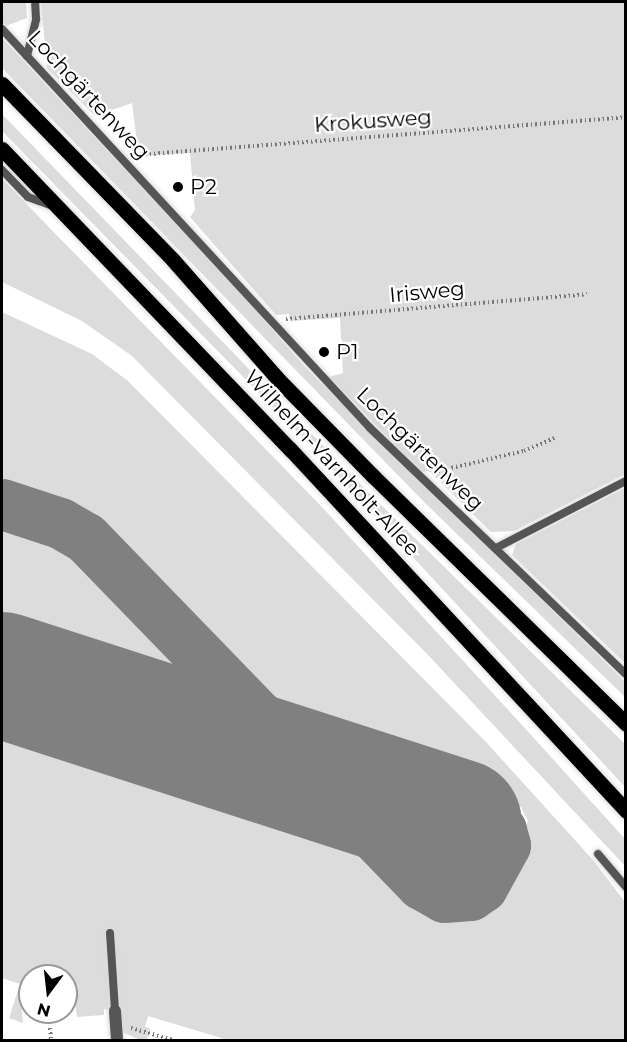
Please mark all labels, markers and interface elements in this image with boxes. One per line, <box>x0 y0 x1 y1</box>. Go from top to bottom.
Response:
street label: Lochgärtenweg <box>23 25 155 165</box>
street label: Krokusweg <box>313 104 433 138</box>
place label: P2 <box>190 174 217 200</box>
marker: P2 <box>171 180 185 194</box>
street label: Irisweg <box>388 276 466 308</box>
place label: P1 <box>336 339 359 365</box>
marker: P1 <box>317 345 331 359</box>
street label: Wilhelm-Varnholt-Allee <box>239 365 425 561</box>
street label: Lochgärtenweg <box>351 382 489 516</box>
north arrow <box>18 964 78 1024</box>
text: N <box>35 999 52 1021</box>

